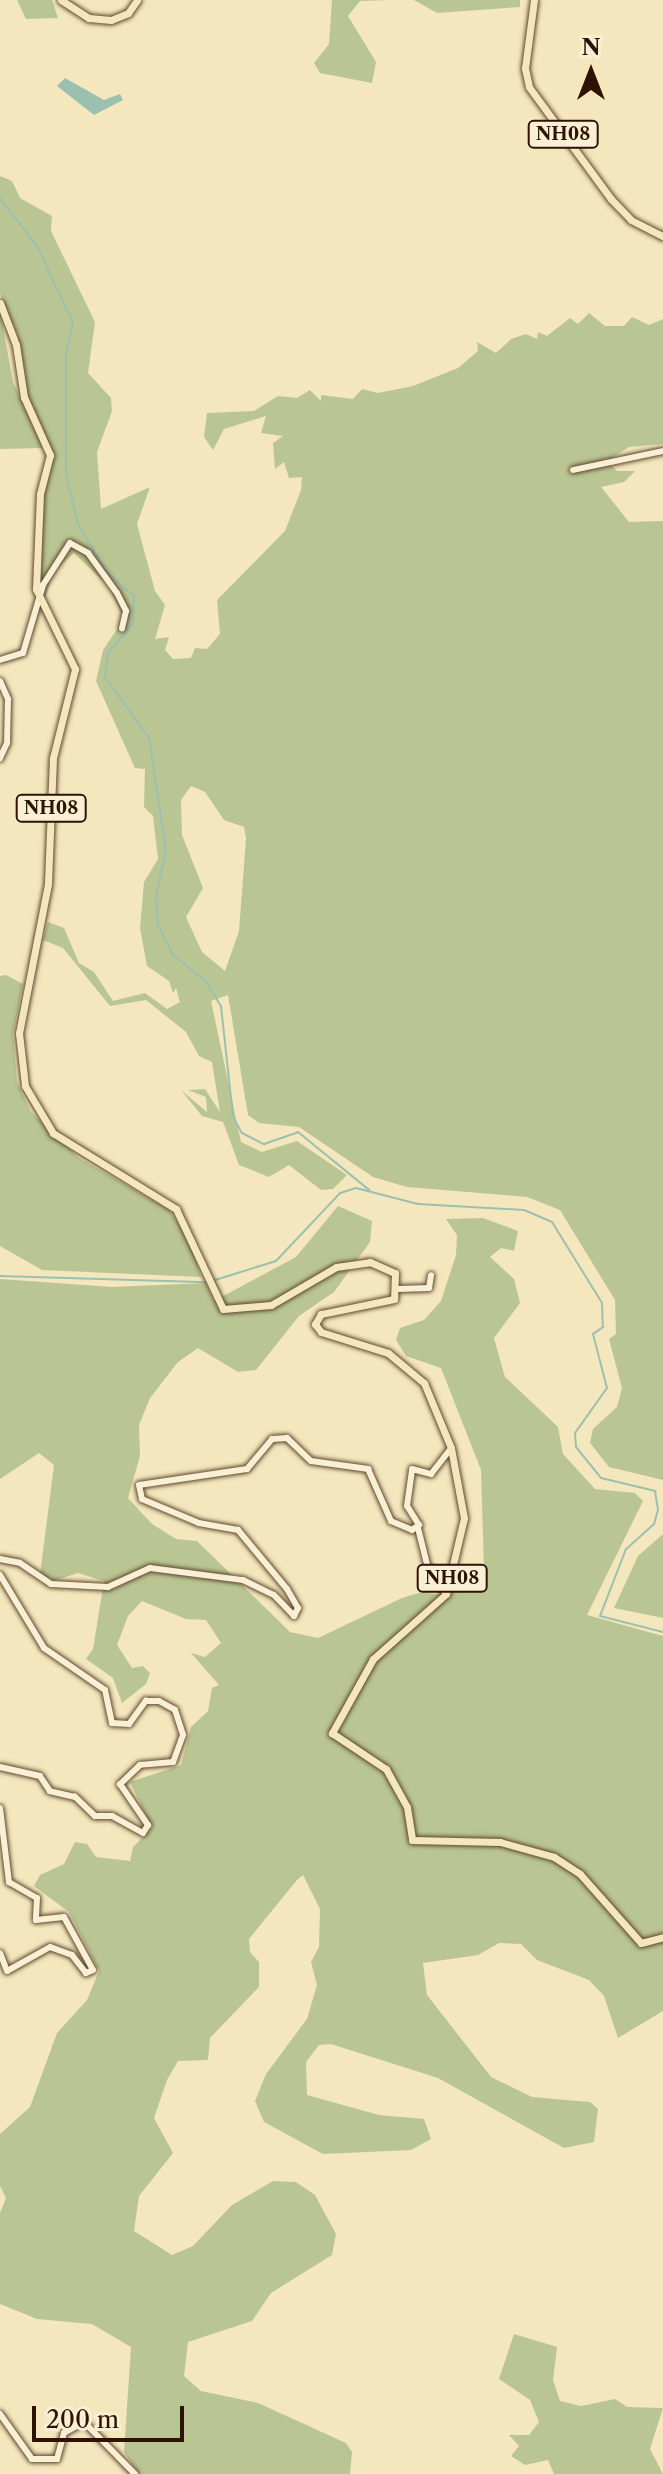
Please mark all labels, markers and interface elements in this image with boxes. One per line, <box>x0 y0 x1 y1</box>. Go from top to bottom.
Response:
north arrow <box>551 32 631 112</box>
text: N <box>581 34 601 61</box>
road number: NH08 <box>527 120 599 148</box>
road number: NH08 <box>15 794 87 822</box>
road number: NH08 <box>416 1564 488 1592</box>
scale bar <box>36 2390 188 2440</box>
text: 200 m <box>46 2405 119 2434</box>

